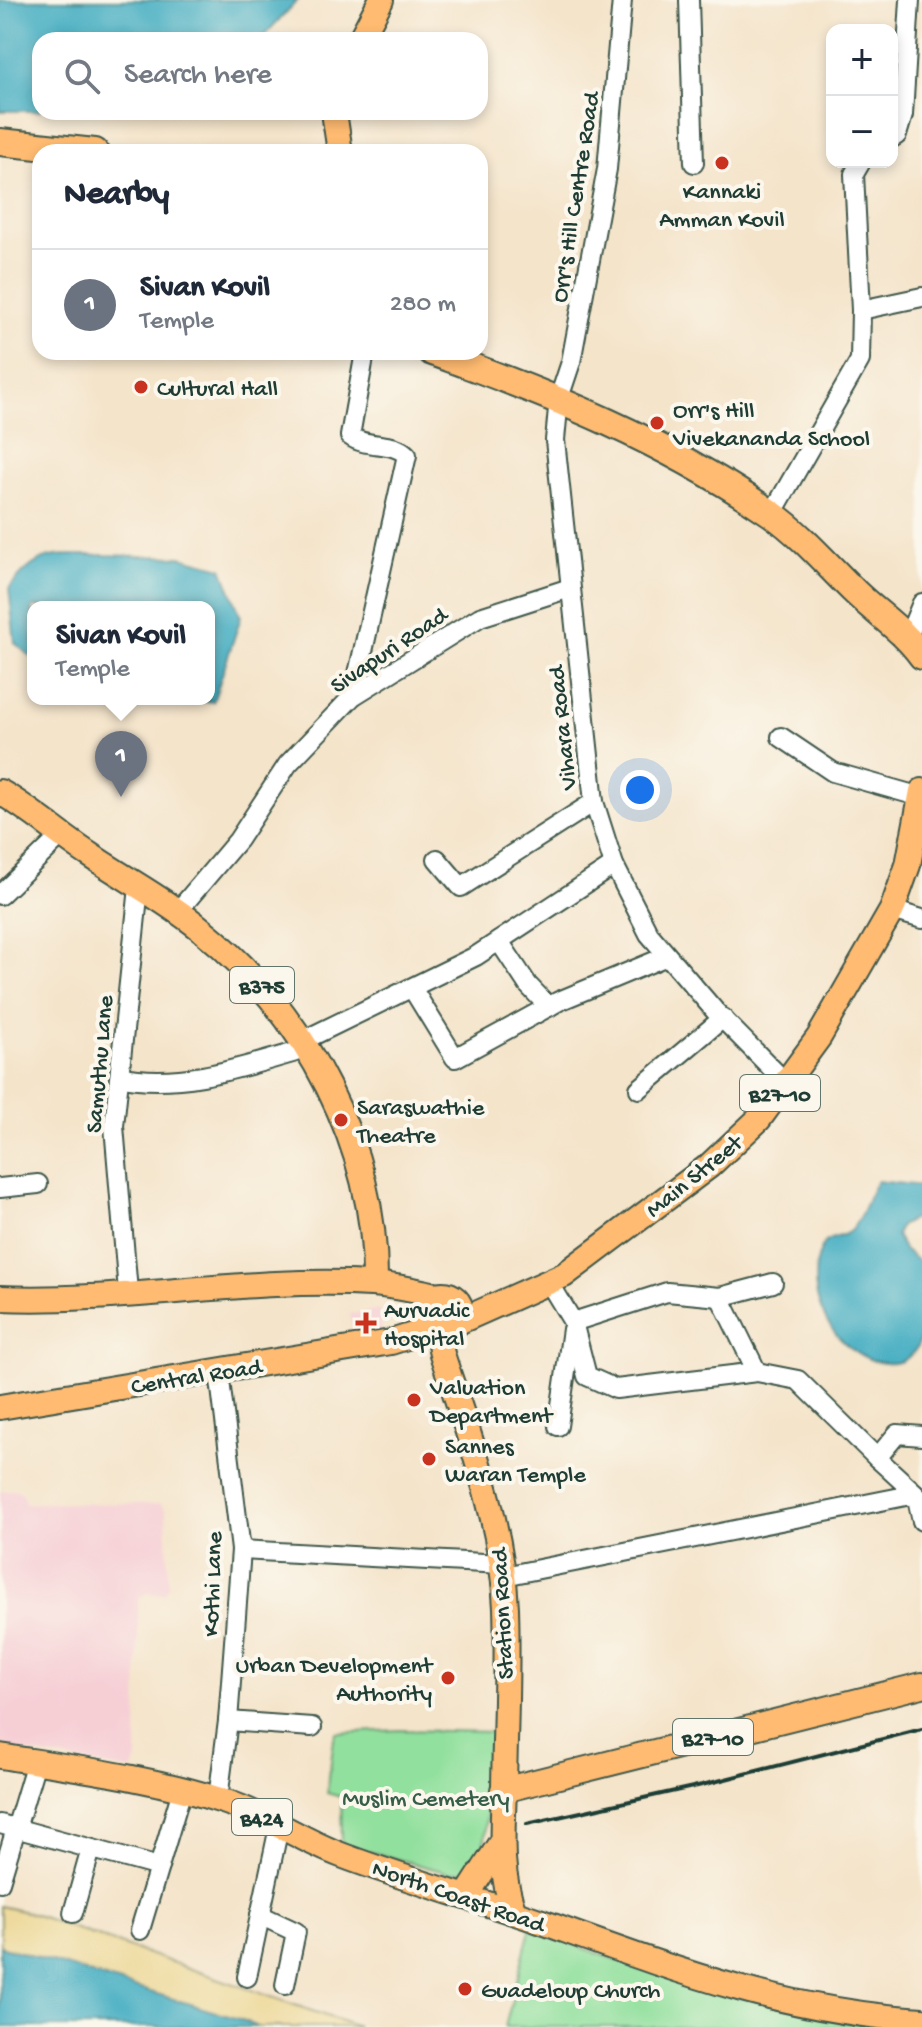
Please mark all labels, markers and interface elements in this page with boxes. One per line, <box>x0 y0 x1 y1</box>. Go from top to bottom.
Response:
map controls <box>826 24 898 168</box>
button: + <box>826 24 898 96</box>
search box <box>32 32 488 120</box>
icon: search <box>60 54 104 98</box>
text: Search here <box>124 59 272 94</box>
street label: Orr's Hill Centre Road <box>546 88 609 305</box>
button: − <box>826 96 898 168</box>
marker: Kannaki Amman Kovil <box>713 154 731 172</box>
text: Nearby <box>64 176 169 216</box>
place label: Kannaki Amman Kovil <box>659 179 785 236</box>
text: Sivan Kovil <box>140 272 270 307</box>
text: 1 <box>85 290 95 321</box>
text: 280 m <box>390 290 456 321</box>
text: Temple <box>140 307 214 338</box>
place label: Cultural Hall <box>157 376 278 405</box>
marker: Cultural Hall <box>132 378 150 396</box>
place label: Orr's Hill Vivekananda School <box>672 398 870 455</box>
marker: Orr's Hill Vivekananda School <box>648 414 666 432</box>
popup <box>27 601 215 705</box>
street label: Sivapuri Road <box>326 601 456 702</box>
text: Sivan Kovil <box>56 620 186 655</box>
text: Temple <box>56 655 130 686</box>
street label: Vihara Road <box>543 662 586 792</box>
pin: 1 <box>95 731 147 797</box>
your location <box>620 770 660 810</box>
road number: B375 <box>230 967 294 1003</box>
street label: Samuthu Lane <box>81 994 122 1134</box>
road number: B27-10 <box>740 1075 820 1111</box>
place label: Saraswathie Theatre <box>355 1095 485 1152</box>
marker: Saraswathie Theatre <box>332 1111 350 1129</box>
street label: Main Street <box>641 1128 751 1226</box>
place label: Aurvadic Hospital <box>384 1298 470 1355</box>
marker: Aurvadic Hospital <box>355 1312 377 1334</box>
street label: Central Road <box>129 1354 266 1403</box>
place label: Valuation Department <box>428 1375 554 1432</box>
marker: Valuation Department <box>405 1391 423 1409</box>
place label: Sannes Waran Temple <box>445 1434 586 1491</box>
marker: Sannes Waran Temple <box>420 1450 438 1468</box>
street label: Kothi Lane <box>198 1530 231 1637</box>
street label: Station Road <box>486 1546 522 1680</box>
place label: Urban Development Authority <box>235 1653 434 1710</box>
marker: Urban Development Authority <box>439 1669 457 1687</box>
road number: B27-10 <box>673 1719 753 1755</box>
park label: Muslim Cemetery <box>342 1786 510 1815</box>
road number: B424 <box>232 1799 292 1835</box>
street label: North Coast Road <box>368 1855 550 1942</box>
place label: Guadeloup Church <box>481 1978 660 2007</box>
marker: Guadeloup Church <box>456 1980 474 1998</box>

